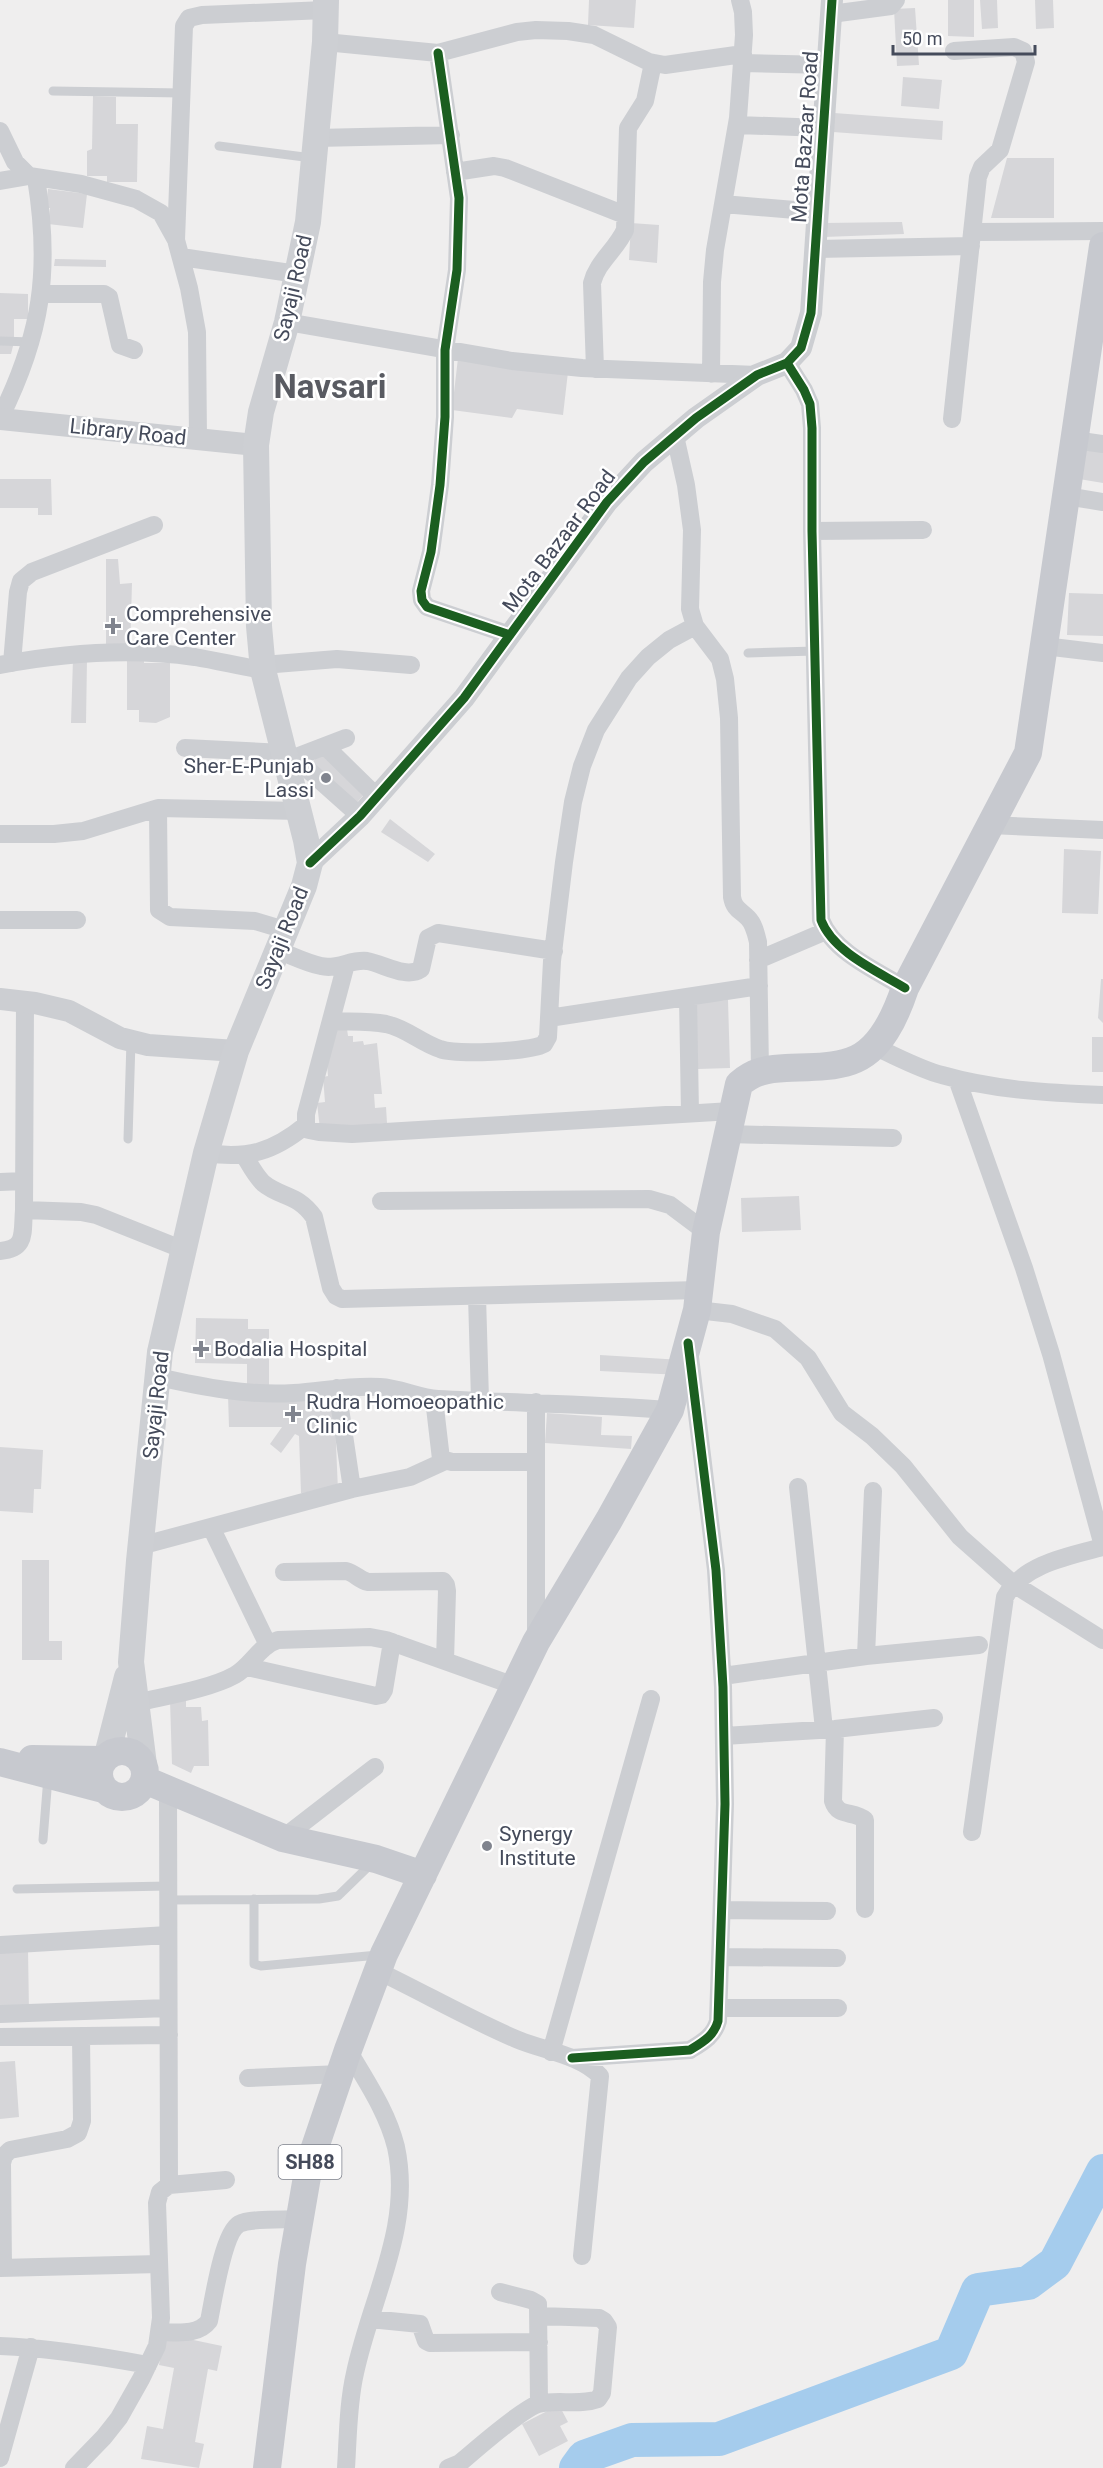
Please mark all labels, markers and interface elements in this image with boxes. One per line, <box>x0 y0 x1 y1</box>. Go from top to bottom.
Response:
scale bar <box>893 18 1036 56</box>
text: 50 m <box>902 28 942 49</box>
street label: Mota Bazaar Road <box>787 50 823 224</box>
street label: Sayaji Road <box>269 232 317 344</box>
district label: Navsari <box>274 367 386 406</box>
street label: Library Road <box>69 414 187 450</box>
street label: Mota Bazaar Road <box>498 465 620 617</box>
place label: Comprehensive Care Center <box>126 602 271 650</box>
marker: Comprehensive Care Center <box>104 617 122 635</box>
place label: Sher-E-Punjab Lassi <box>184 754 314 802</box>
marker: Sher-E-Punjab Lassi <box>319 771 333 785</box>
street label: Sayaji Road <box>251 883 313 993</box>
place label: Bodalia Hospital <box>214 1337 367 1361</box>
marker: Bodalia Hospital <box>192 1340 210 1358</box>
street label: Sayaji Road <box>138 1350 174 1460</box>
place label: Rudra Homoeopathic Clinic <box>306 1390 504 1438</box>
marker: Rudra Homoeopathic Clinic <box>284 1405 302 1423</box>
place label: Synergy Institute <box>499 1822 576 1870</box>
marker: Synergy Institute <box>480 1839 494 1853</box>
road number: SH88 <box>278 2145 342 2179</box>

